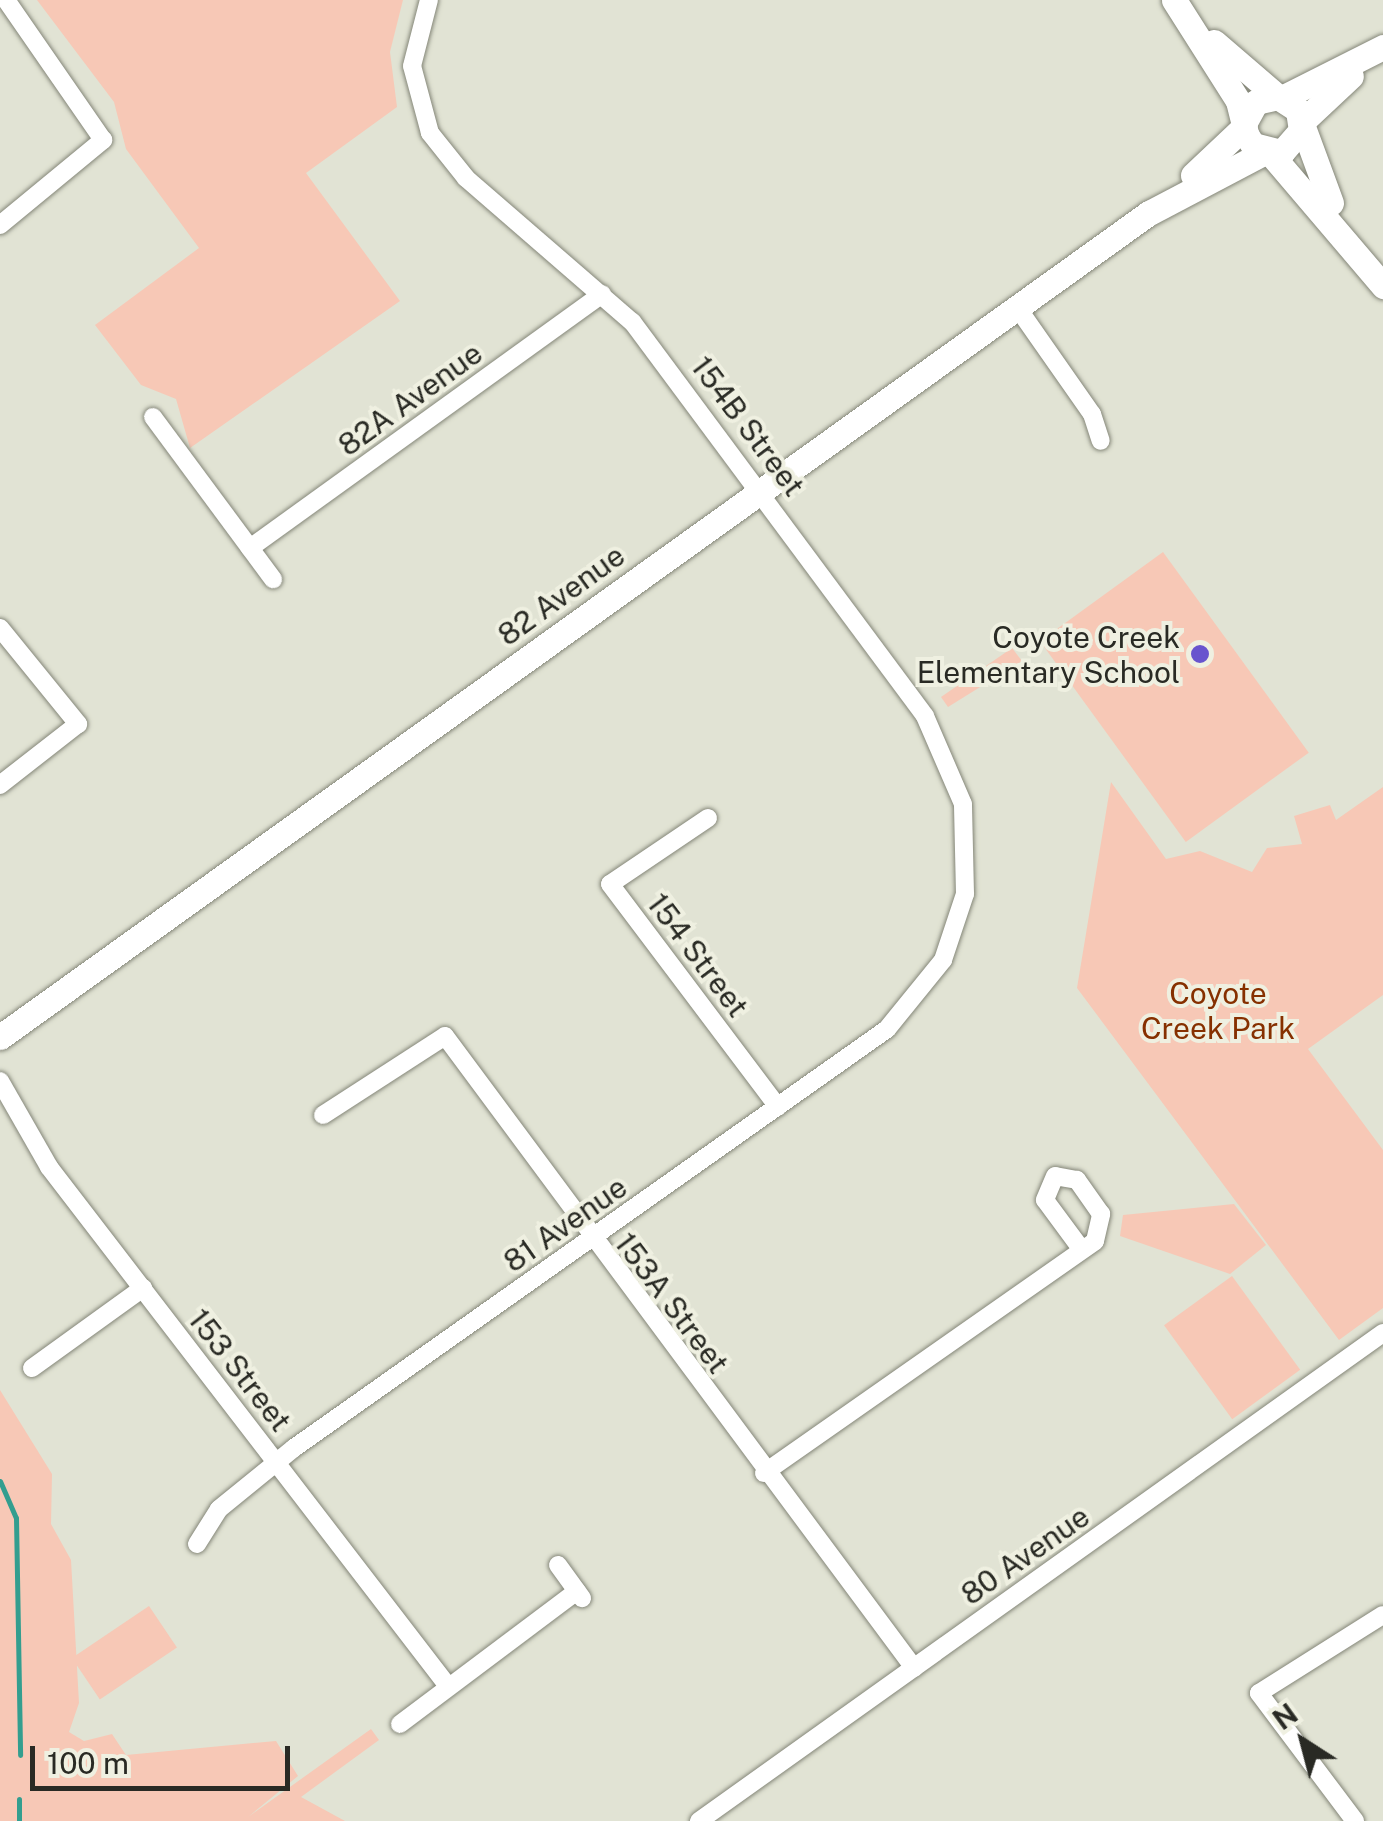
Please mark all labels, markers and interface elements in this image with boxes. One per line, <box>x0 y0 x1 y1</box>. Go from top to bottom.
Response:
street label: 82A Avenue <box>331 335 489 463</box>
street label: 154B Street <box>684 349 812 503</box>
street label: 82 Avenue <box>491 537 631 653</box>
place label: Coyote Creek Elementary School <box>917 619 1180 690</box>
marker: Coyote Creek Elementary School <box>1189 643 1211 665</box>
street label: 154 Street <box>640 886 756 1024</box>
park label: Coyote Creek Park <box>1141 975 1295 1046</box>
street label: 81 Avenue <box>497 1169 633 1279</box>
street label: 153A Street <box>608 1226 736 1380</box>
street label: 153 Street <box>181 1302 299 1438</box>
street label: 80 Avenue <box>954 1498 1096 1612</box>
north arrow <box>1253 1691 1353 1791</box>
text: N <box>1267 1697 1304 1736</box>
scale bar <box>35 1726 295 1788</box>
text: 100 m <box>47 1745 129 1781</box>

